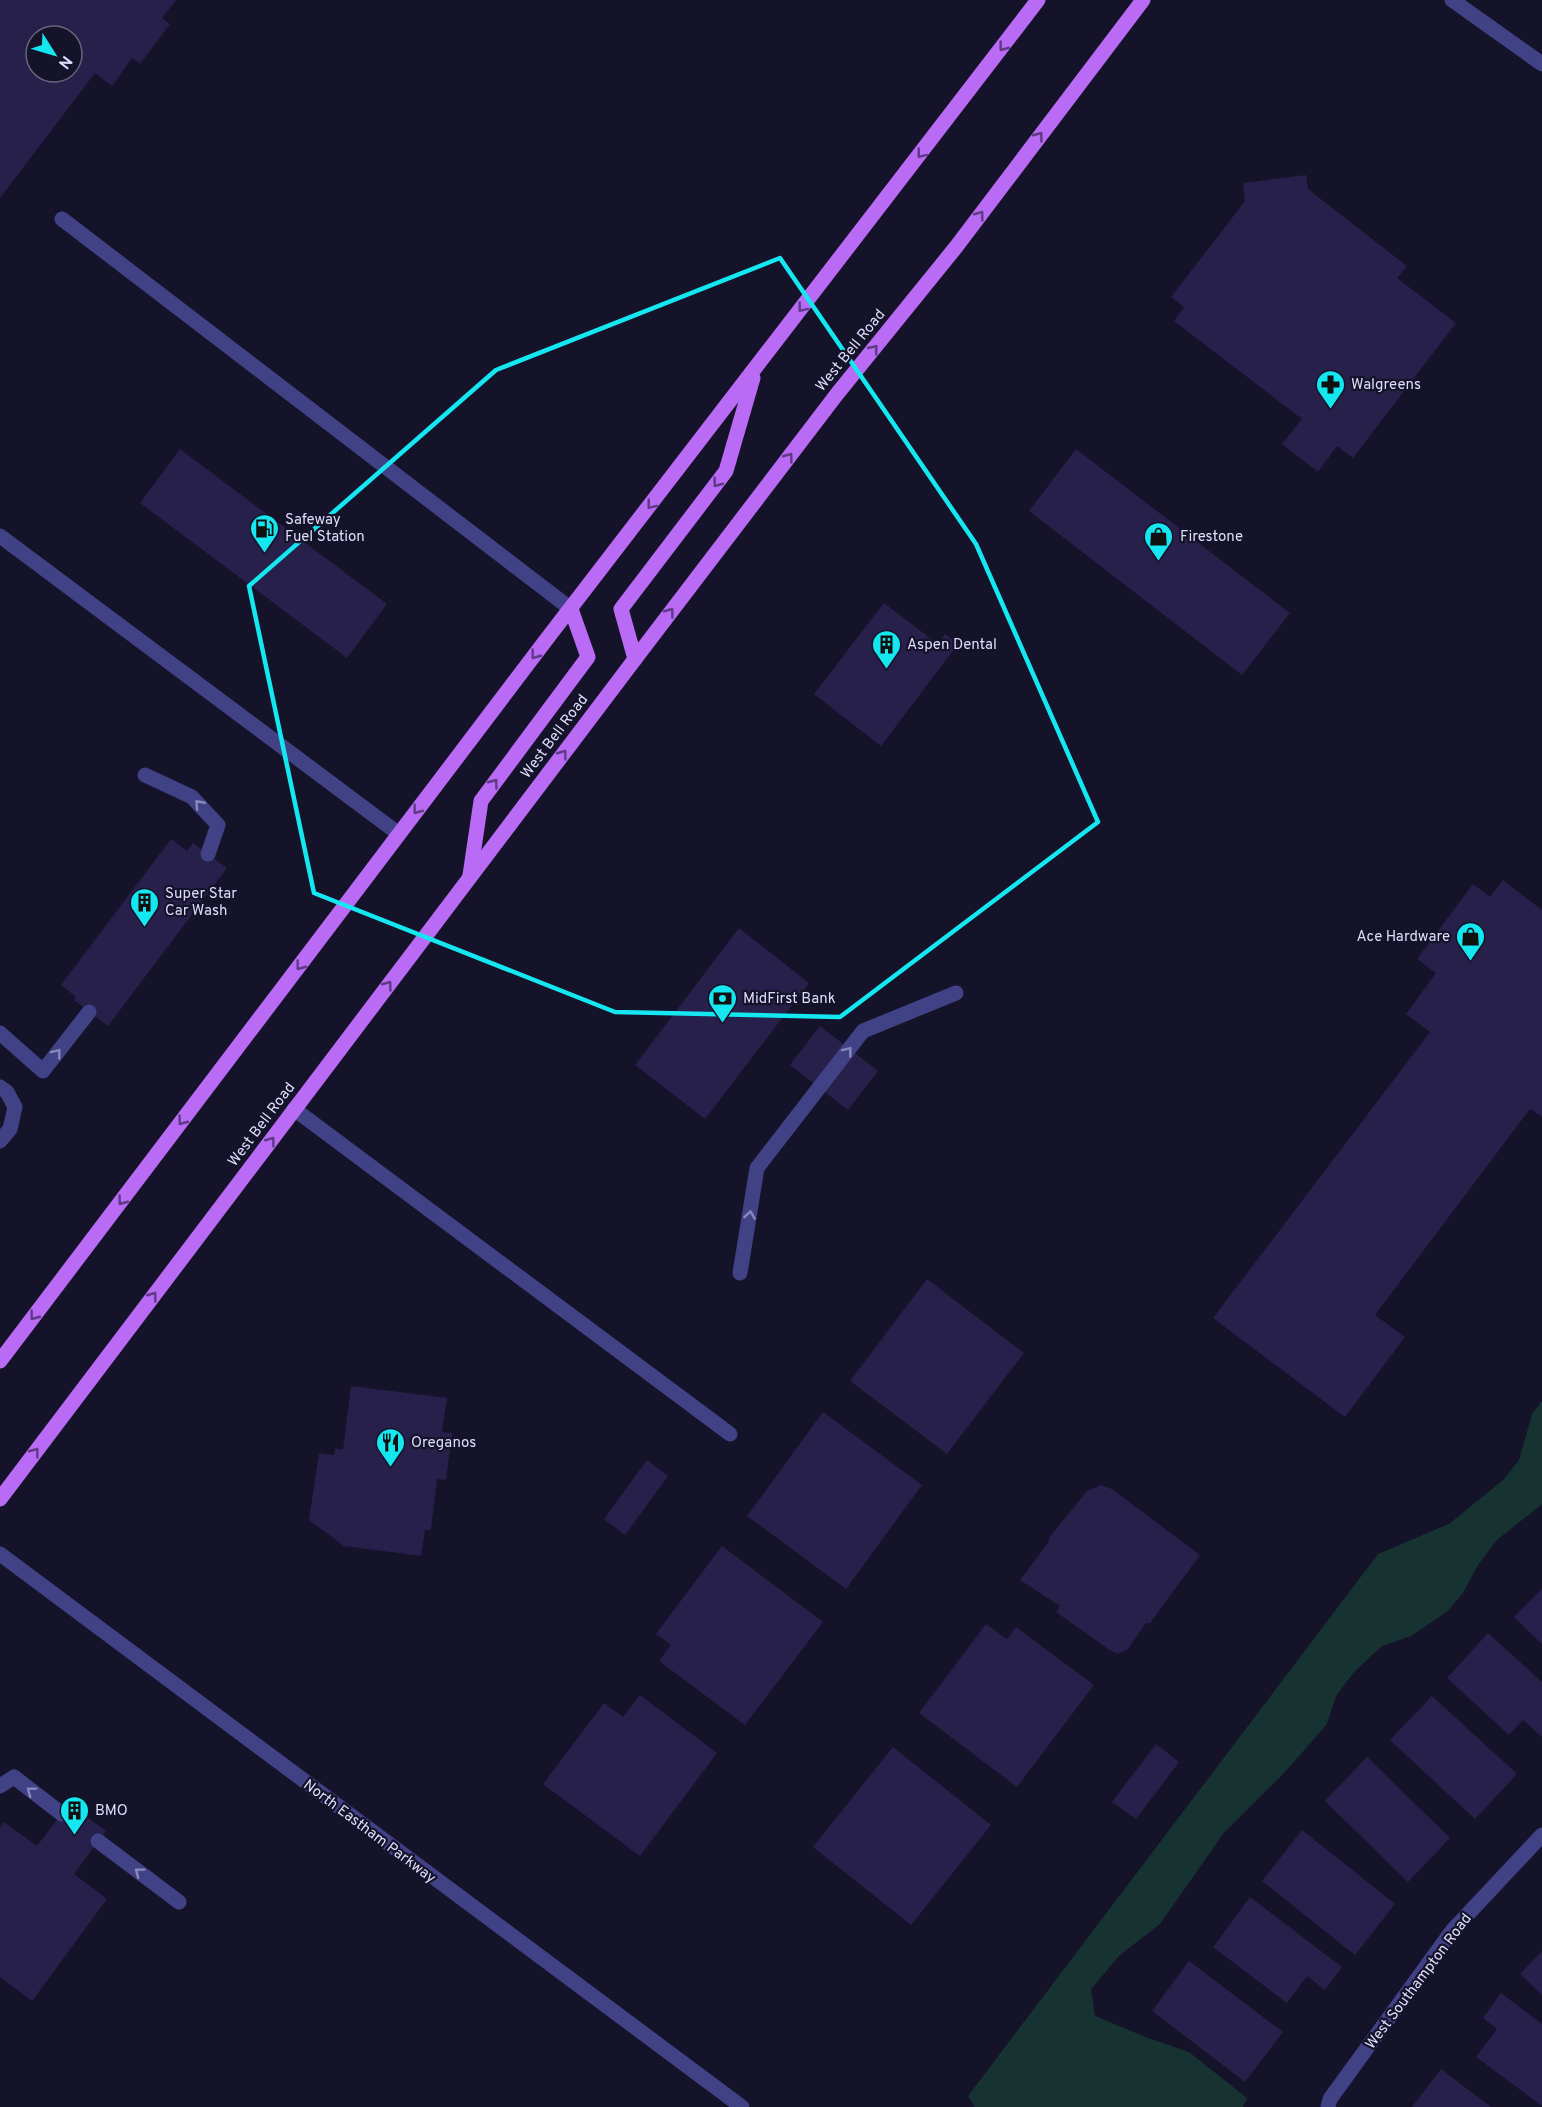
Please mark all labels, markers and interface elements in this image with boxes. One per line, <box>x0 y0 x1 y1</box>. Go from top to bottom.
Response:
north arrow <box>24 24 84 84</box>
one-way arrow <box>999 40 1010 51</box>
text: N <box>53 51 76 72</box>
one-way arrow <box>1032 132 1043 143</box>
one-way arrow <box>918 148 929 159</box>
one-way arrow <box>972 211 983 222</box>
one-way arrow <box>798 302 809 313</box>
street label: West Bell Road <box>812 306 890 396</box>
one-way arrow <box>866 345 877 356</box>
pharmacy icon: Walgreens <box>1314 368 1346 410</box>
place label: Walgreens <box>1351 376 1421 395</box>
one-way arrow <box>781 453 792 464</box>
one-way arrow <box>713 476 724 487</box>
one-way arrow <box>648 498 659 509</box>
place label: Safeway Fuel Station <box>285 511 365 547</box>
fuel station icon: Safeway Fuel Station <box>248 512 280 554</box>
shop icon: Firestone <box>1143 520 1175 562</box>
place label: Firestone <box>1180 528 1243 547</box>
one-way arrow <box>663 608 674 619</box>
building icon: Aspen Dental <box>870 628 902 670</box>
place label: Aspen Dental <box>907 636 997 655</box>
one-way arrow <box>531 648 542 659</box>
street label: West Bell Road <box>517 691 593 783</box>
one-way arrow <box>555 750 566 761</box>
one-way arrow <box>487 779 498 790</box>
one-way arrow <box>195 800 206 811</box>
one-way arrow <box>414 804 425 815</box>
place label: Super Star Car Wash <box>165 885 237 921</box>
building icon: Super Star Car Wash <box>128 886 160 928</box>
shop icon: Ace Hardware <box>1455 920 1487 962</box>
place label: Ace Hardware <box>1357 928 1450 947</box>
one-way arrow <box>296 959 307 970</box>
one-way arrow <box>381 981 392 992</box>
bank icon: MidFirst Bank <box>706 982 738 1024</box>
place label: MidFirst Bank <box>743 990 836 1009</box>
one-way arrow <box>840 1047 851 1058</box>
one-way arrow <box>49 1049 60 1060</box>
street label: West Bell Road <box>224 1079 300 1171</box>
one-way arrow <box>178 1114 189 1125</box>
one-way arrow <box>263 1137 274 1148</box>
one-way arrow <box>118 1194 129 1205</box>
one-way arrow <box>743 1210 755 1219</box>
one-way arrow <box>146 1292 157 1303</box>
one-way arrow <box>30 1310 41 1321</box>
restaurant icon: Oreganos <box>374 1426 406 1468</box>
place label: Oreganos <box>411 1434 476 1453</box>
one-way arrow <box>28 1448 39 1459</box>
street label: North Eastham Parkway <box>299 1776 439 1888</box>
one-way arrow <box>27 1787 38 1798</box>
building icon: BMO <box>58 1794 90 1836</box>
place label: BMO <box>95 1802 128 1821</box>
one-way arrow <box>134 1868 145 1879</box>
street label: West Southampton Road <box>1362 1910 1477 2054</box>

